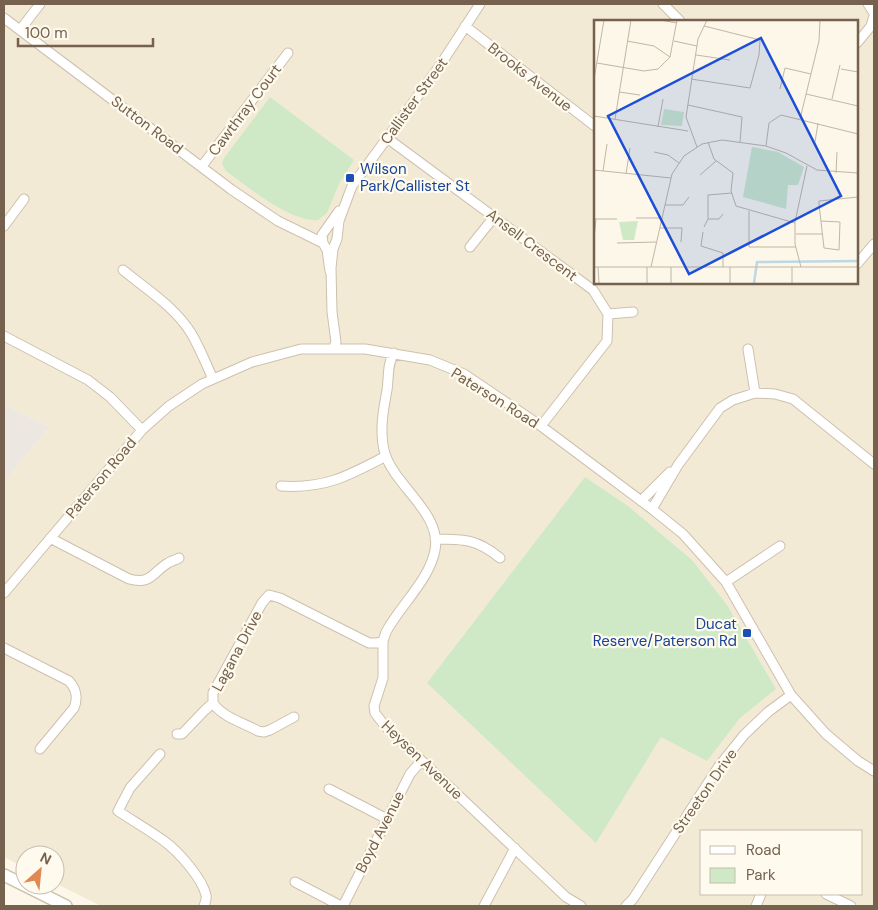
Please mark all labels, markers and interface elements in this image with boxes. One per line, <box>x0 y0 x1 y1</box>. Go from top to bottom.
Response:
scale bar <box>18 15 152 47</box>
inset map <box>594 20 858 284</box>
text: 100 m <box>25 23 68 43</box>
street label: Brooks Avenue <box>484 38 576 116</box>
street label: Callister Street <box>376 54 452 148</box>
street label: Cawthray Court <box>204 60 286 160</box>
street label: Sutton Road <box>107 91 187 159</box>
place label: Wilson Park/Callister St <box>360 159 470 196</box>
marker: Wilson Park/Callister St <box>344 172 356 184</box>
street label: Ansell Crescent <box>482 204 582 286</box>
street label: Paterson Road <box>447 363 543 433</box>
street label: Paterson Road <box>61 433 141 523</box>
street label: Lagana Drive <box>207 607 267 695</box>
place label: Ducat Reserve/Paterson Rd <box>593 614 737 651</box>
marker: Ducat Reserve/Paterson Rd <box>741 627 753 639</box>
street label: Heysen Avenue <box>377 716 467 804</box>
street label: Streeton Drive <box>668 745 742 837</box>
street label: Boyd Avenue <box>351 788 409 876</box>
legend <box>700 830 863 895</box>
text: Road <box>746 840 781 860</box>
north arrow <box>15 845 65 895</box>
text: N <box>37 848 55 869</box>
text: Park <box>746 865 776 885</box>

